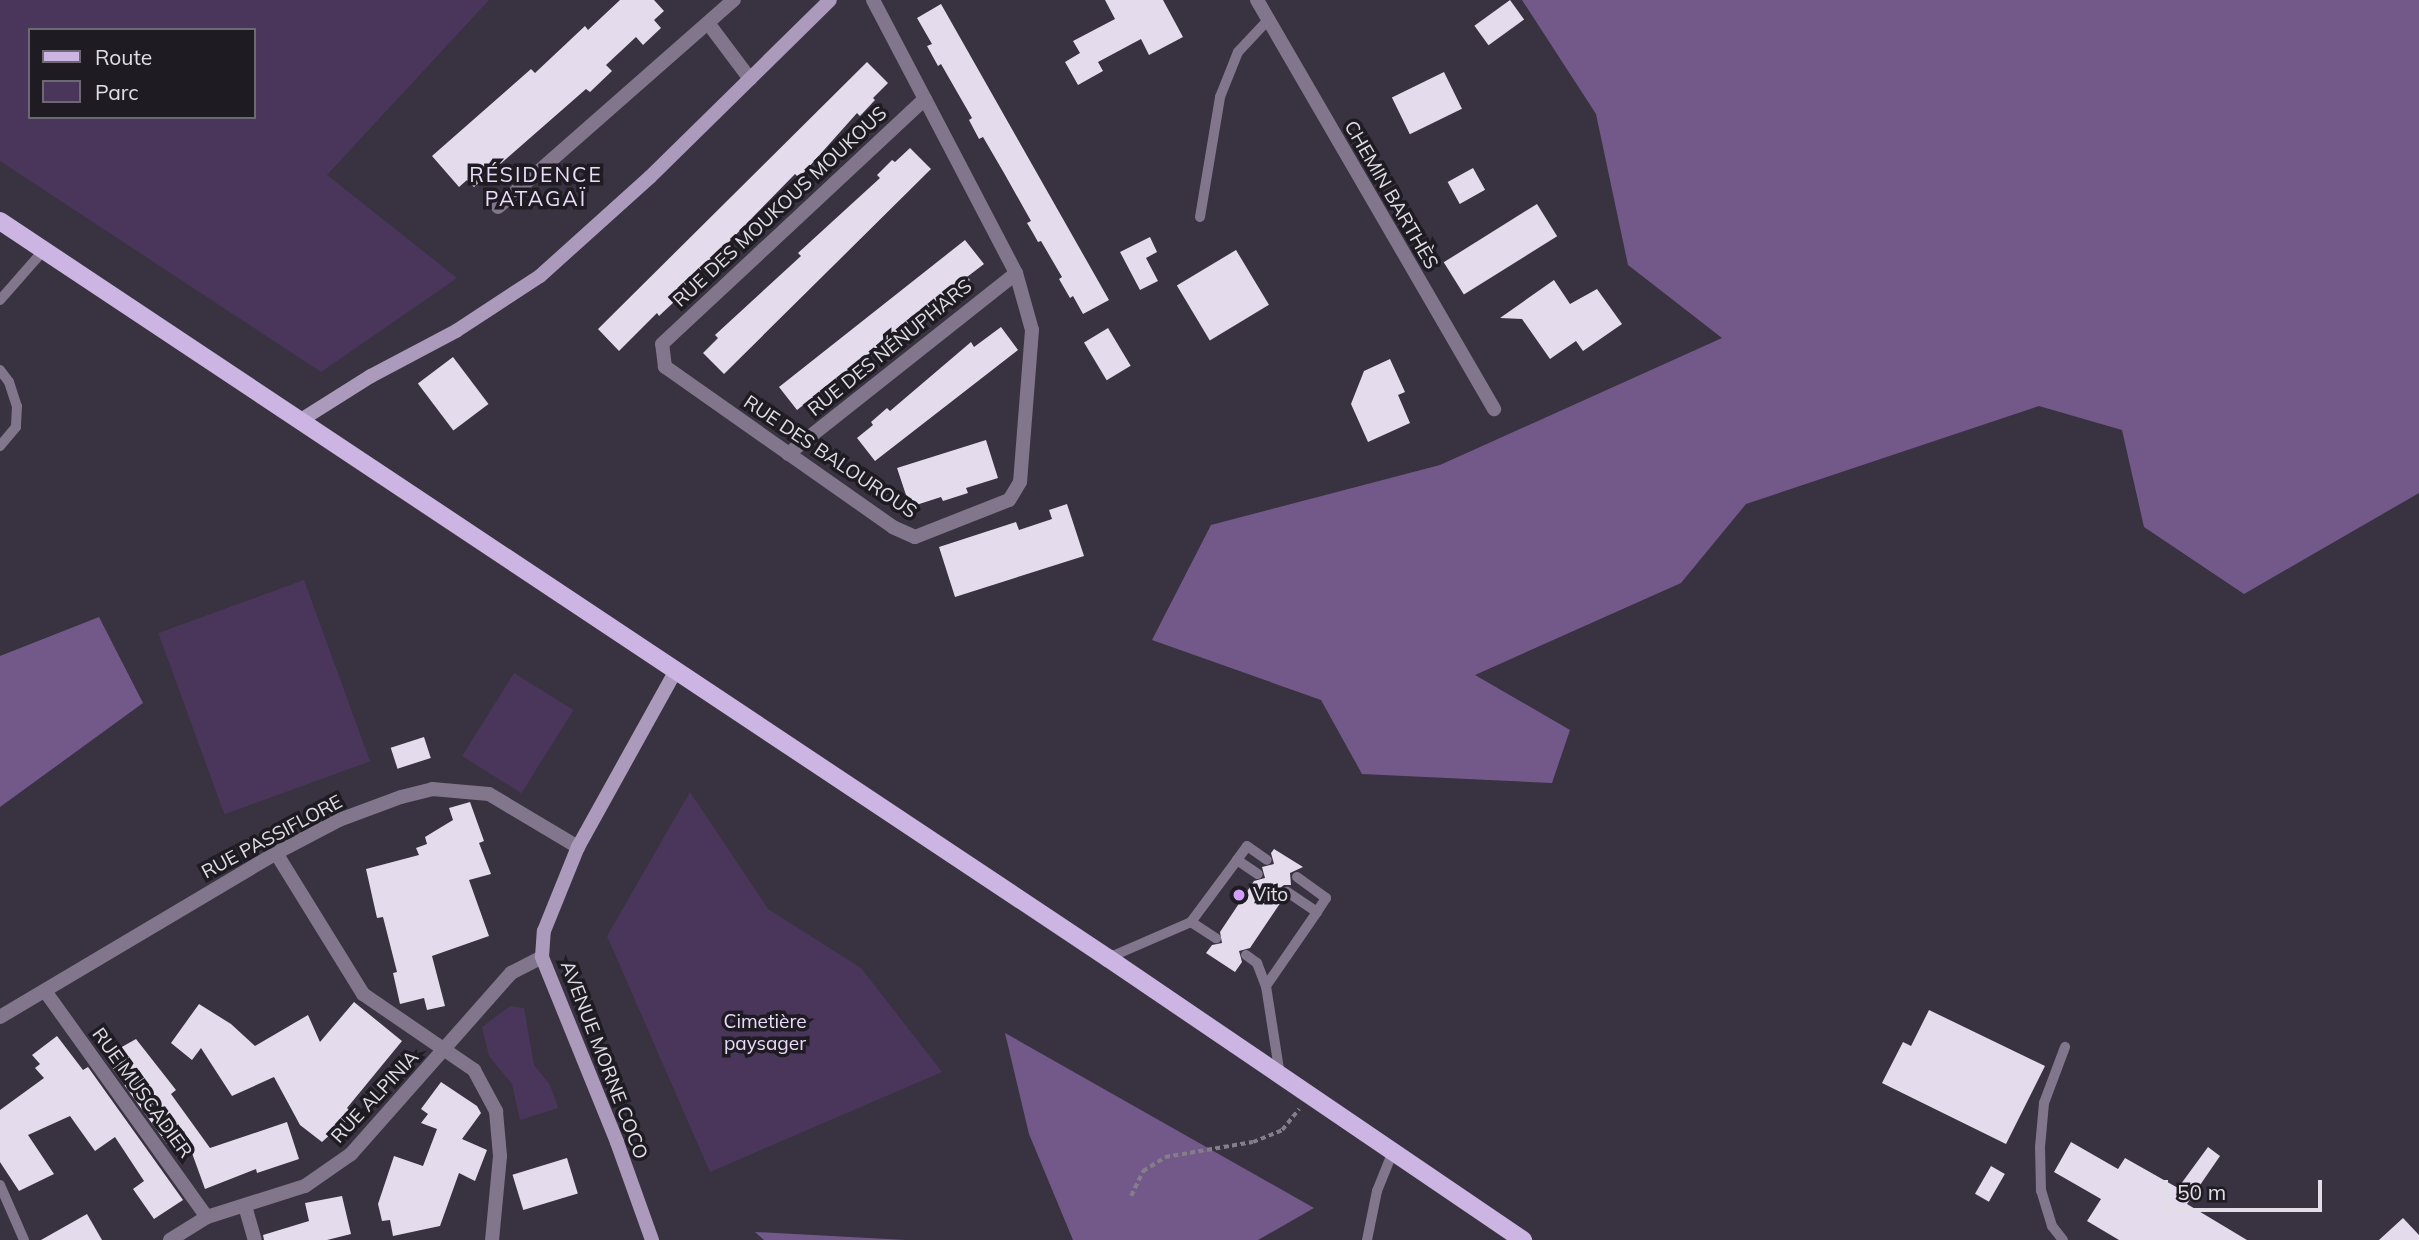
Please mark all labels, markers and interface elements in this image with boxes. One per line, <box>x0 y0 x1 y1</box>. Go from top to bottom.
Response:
legend <box>28 28 256 119</box>
text: Route <box>95 44 152 70</box>
text: Parc <box>95 79 139 105</box>
street label: RUE DES MOUKOUS MOUKOUS <box>669 102 891 312</box>
street label: CHEMIN BARTHÈS <box>1339 117 1443 273</box>
district label: RÉSIDENCE PATAGAÏ <box>470 161 602 211</box>
street label: RUE DES NÉNUPHARS <box>803 275 977 421</box>
street label: RUE DES BALOUROUS <box>739 391 921 523</box>
street label: RUE PASSIFLORE <box>198 790 346 884</box>
place label: Vito <box>1253 884 1288 906</box>
marker: Vito <box>1231 887 1247 903</box>
street label: AVENUE MORNE COCO <box>556 958 652 1162</box>
park label: Cimetière paysager <box>723 1011 807 1055</box>
street label: RUE MUSCADIER <box>87 1024 197 1162</box>
street label: RUE ALPINIA <box>326 1046 424 1148</box>
scale bar <box>2167 1166 2324 1210</box>
text: 50 m <box>2177 1179 2226 1205</box>

